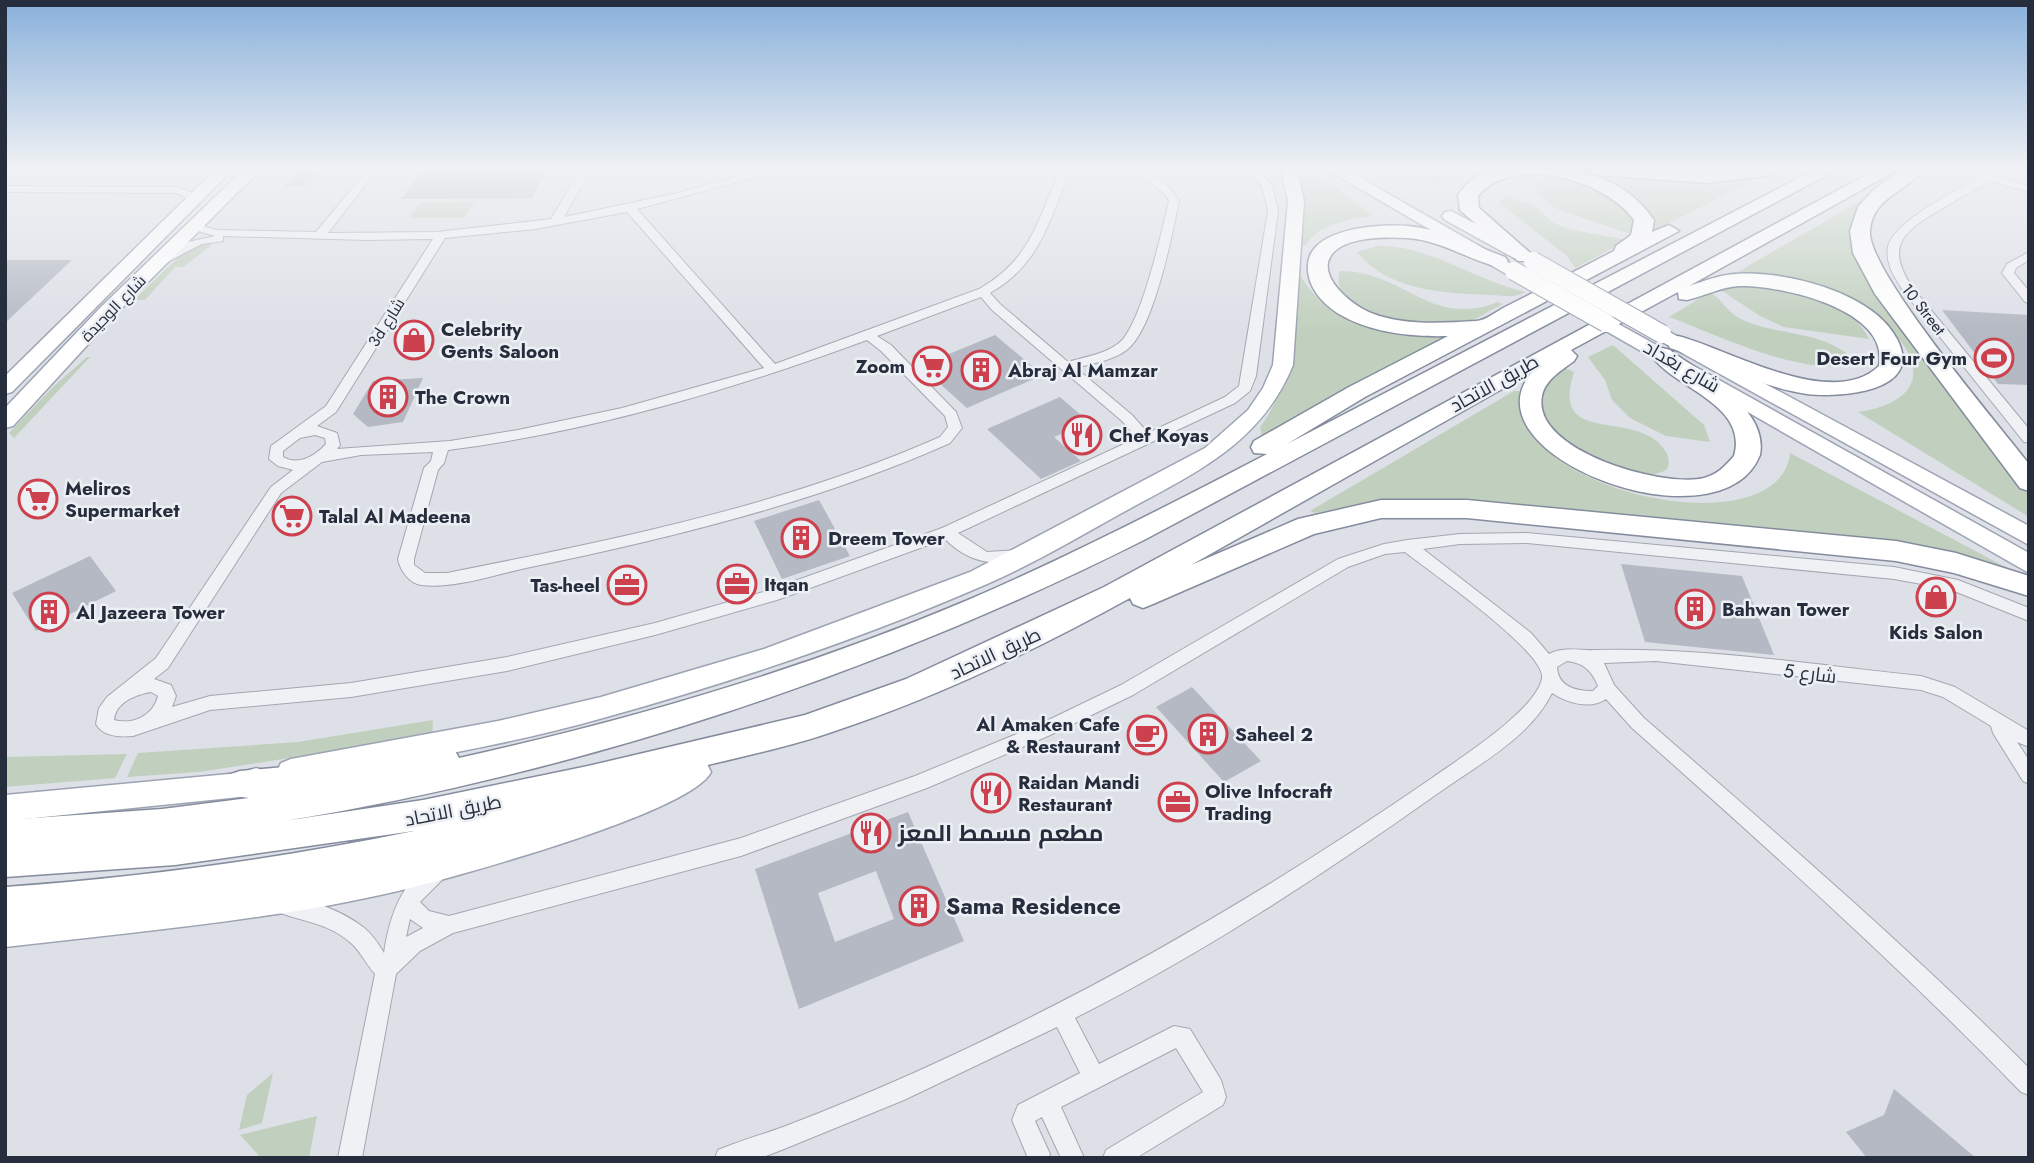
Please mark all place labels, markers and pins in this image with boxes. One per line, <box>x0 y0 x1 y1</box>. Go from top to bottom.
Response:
place label: Celebrity Gents Saloon <box>441 316 559 365</box>
shop icon: Celebrity Gents Saloon <box>393 319 435 361</box>
sports icon: Desert Four Gym <box>1973 337 2015 379</box>
supermarket icon: Zoom <box>911 345 953 387</box>
place label: Desert Four Gym <box>1816 345 1967 372</box>
building icon: Abraj Al Mamzar <box>960 349 1002 391</box>
place label: Zoom <box>856 353 905 380</box>
place label: Abraj Al Mamzar <box>1007 357 1158 384</box>
building icon: The Crown <box>367 376 409 418</box>
place label: The Crown <box>415 384 510 411</box>
restaurant icon: Chef Koyas <box>1061 414 1103 456</box>
place label: Chef Koyas <box>1109 422 1209 449</box>
place label: Meliros Supermarket <box>65 475 179 524</box>
supermarket icon: Meliros Supermarket <box>17 478 59 520</box>
supermarket icon: Talal Al Madeena <box>271 495 313 537</box>
place label: Talal Al Madeena <box>319 503 471 530</box>
building icon: Dreem Tower <box>780 517 822 559</box>
place label: Dreem Tower <box>828 525 945 552</box>
office icon: Itqan <box>716 563 758 605</box>
office icon: Tas-heel <box>606 564 648 606</box>
place label: Itqan <box>764 571 809 598</box>
place label: Tas-heel <box>530 572 600 599</box>
shop icon: Kids Salon <box>1915 576 1957 618</box>
building icon: Bahwan Tower <box>1674 588 1716 630</box>
building icon: Al Jazeera Tower <box>28 591 70 633</box>
place label: Bahwan Tower <box>1722 596 1850 623</box>
place label: Al Jazeera Tower <box>75 599 225 626</box>
place label: Kids Salon <box>1889 619 1983 646</box>
place label: Al Amaken Cafe & Restaurant <box>975 711 1120 760</box>
building icon: Saheel 2 <box>1187 713 1229 755</box>
cafe icon: Al Amaken Cafe & Restaurant <box>1126 714 1168 756</box>
place label: Saheel 2 <box>1235 721 1313 748</box>
place label: Raidan Mandi Restaurant <box>1018 769 1139 818</box>
restaurant icon: Raidan Mandi Restaurant <box>970 772 1012 814</box>
place label: Olive Infocraft Trading <box>1205 778 1332 827</box>
office icon: Olive Infocraft Trading <box>1157 781 1199 823</box>
restaurant icon: مطعم مسمط المعز <box>850 812 892 854</box>
place label: مطعم مسمط المعز <box>897 816 1104 850</box>
building icon: Sama Residence <box>898 885 940 927</box>
place label: Sama Residence <box>946 889 1121 923</box>

